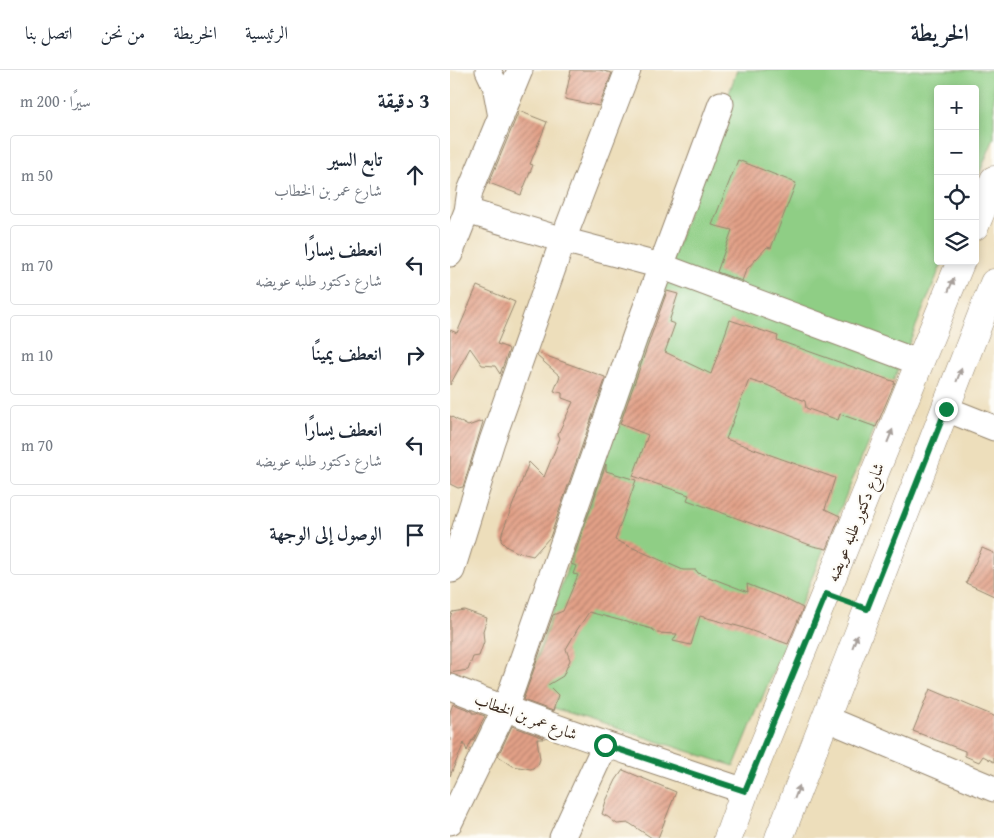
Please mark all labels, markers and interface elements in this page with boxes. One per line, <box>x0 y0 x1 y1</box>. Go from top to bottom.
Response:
text: الخريطة <box>911 15 969 50</box>
text: اتصل بنا <box>25 19 72 46</box>
text: من نحن <box>100 19 145 46</box>
text: الخريطة <box>173 19 217 46</box>
text: الرئيسية <box>245 19 288 46</box>
text: 3 دقيقة <box>378 85 430 116</box>
map controls <box>934 85 979 265</box>
button: + <box>934 85 979 130</box>
text: سيرًا · 200 m <box>20 89 91 113</box>
button: − <box>934 130 979 175</box>
text: تابع السير <box>328 145 382 173</box>
icon: ahead <box>401 161 429 189</box>
text: 50 m <box>21 163 53 187</box>
button: locate <box>934 175 979 220</box>
text: شارع عمر بن الخطاب <box>274 178 382 202</box>
button: layers <box>934 220 979 265</box>
text: انعطف يسارًا <box>304 235 382 263</box>
icon: left <box>401 251 429 279</box>
text: 70 m <box>21 253 53 277</box>
text: شارع دكتور طلبه عويضه <box>255 268 382 292</box>
one-way arrow <box>948 278 956 292</box>
text: انعطف يمينًا <box>312 339 382 367</box>
icon: right <box>401 341 429 369</box>
text: 10 m <box>21 343 53 367</box>
one-way arrow <box>956 368 963 383</box>
route end <box>935 398 958 421</box>
text: انعطف يسارًا <box>304 415 382 443</box>
one-way arrow <box>886 428 894 443</box>
icon: left <box>401 431 429 459</box>
text: 70 m <box>21 433 53 457</box>
text: شارع دكتور طلبه عويضه <box>255 448 382 472</box>
street label: شارع دكتور طلبه عويضه <box>820 459 892 586</box>
text: الوصول إلى الوجهة <box>270 519 382 547</box>
icon: arrive <box>401 521 429 549</box>
one-way arrow <box>851 633 859 648</box>
street label: شارع عمر بن الخطاب <box>470 686 581 748</box>
route start <box>594 734 617 757</box>
one-way arrow <box>793 785 801 800</box>

